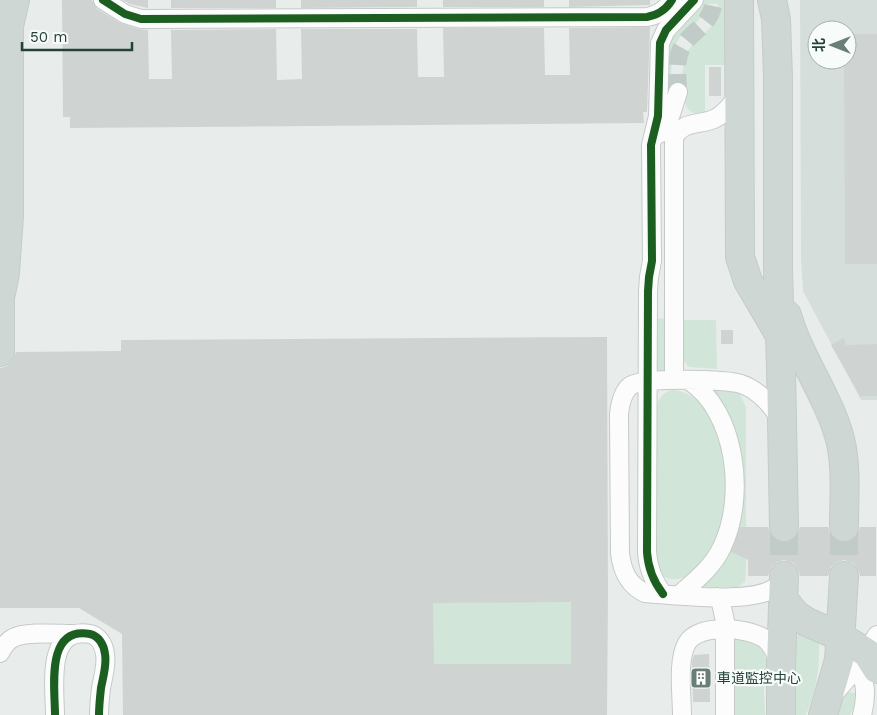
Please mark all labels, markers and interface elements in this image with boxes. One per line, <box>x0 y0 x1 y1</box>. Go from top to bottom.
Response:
scale bar <box>22 20 132 52</box>
north arrow <box>807 20 857 70</box>
text: 50 m <box>30 28 67 46</box>
text: 北 <box>811 38 827 52</box>
building icon: 車道監控中心 <box>689 666 713 690</box>
place label: 車道監控中心 <box>717 670 801 686</box>

